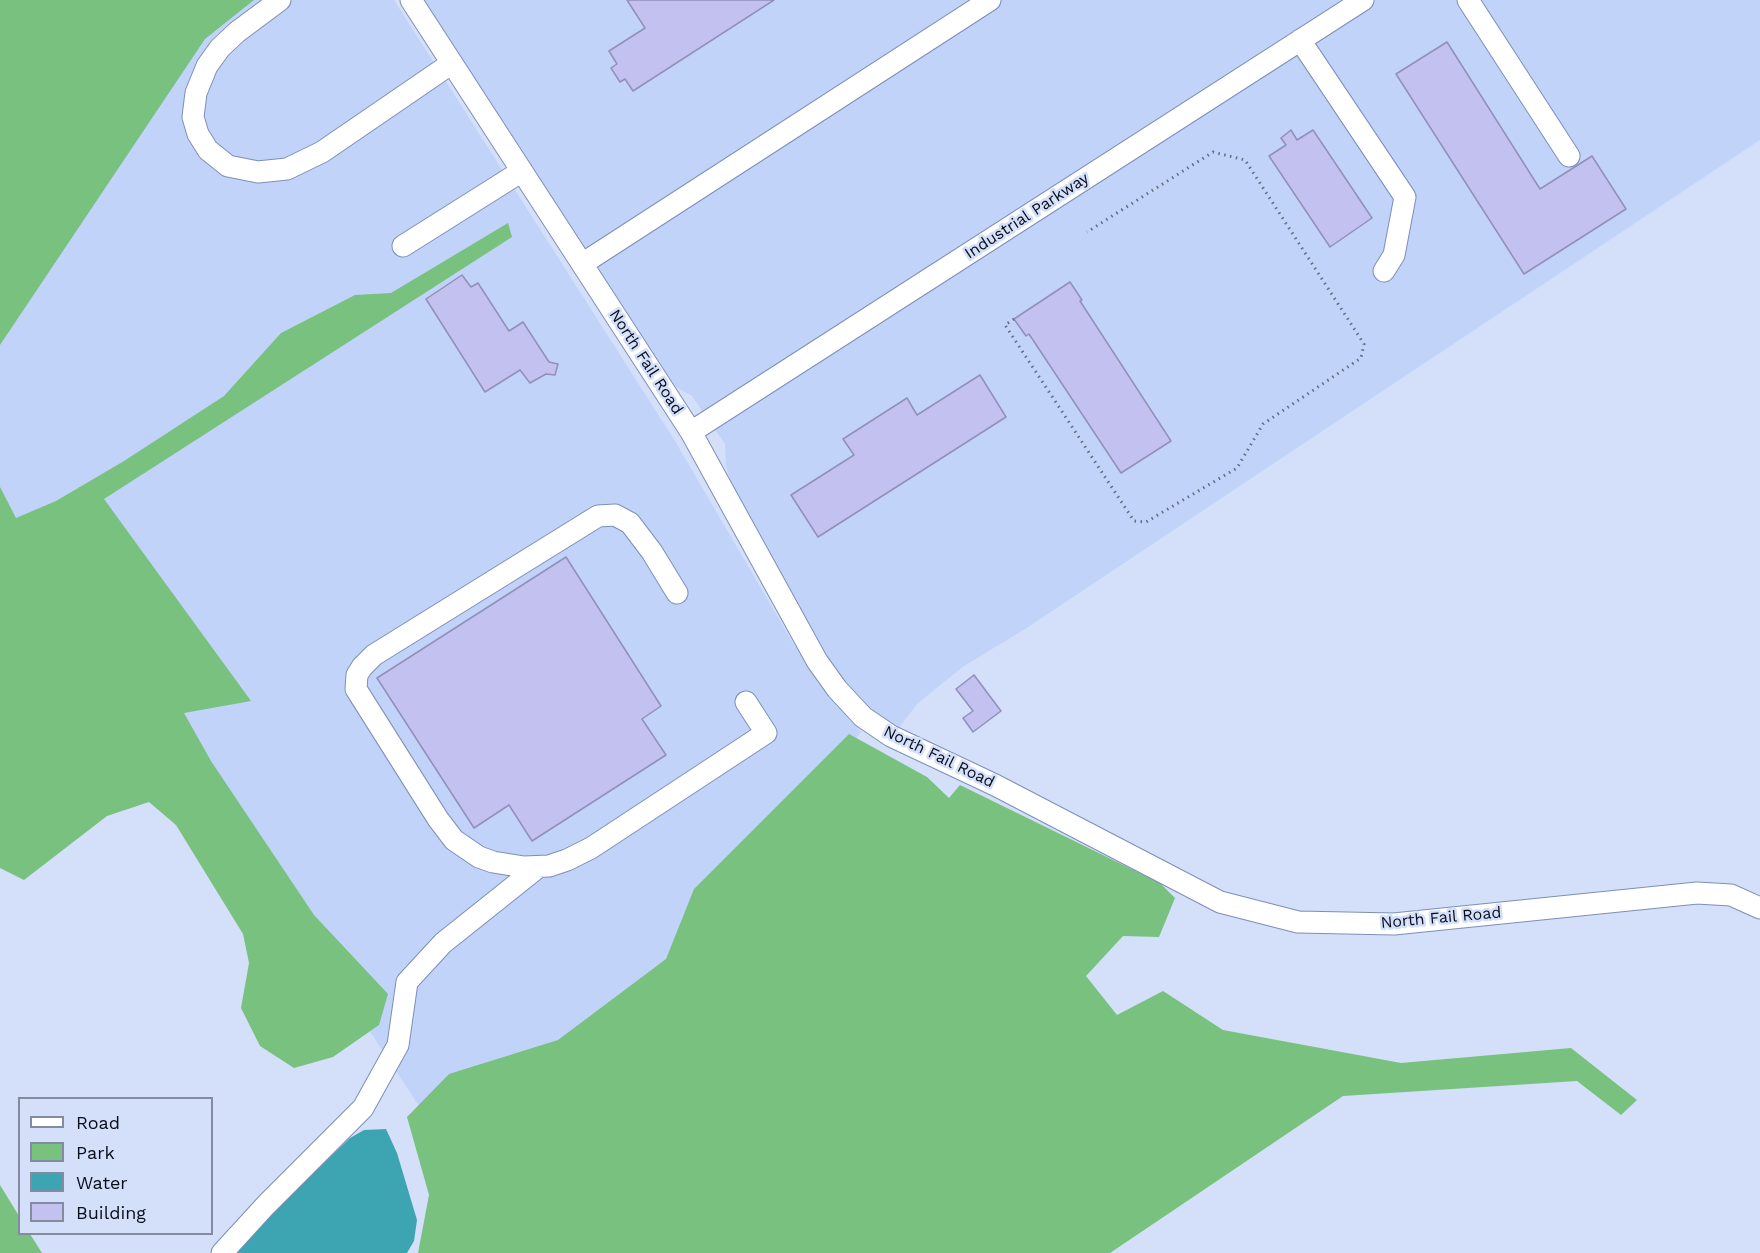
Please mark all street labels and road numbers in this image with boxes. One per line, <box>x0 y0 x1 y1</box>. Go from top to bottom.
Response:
street label: Industrial Parkway <box>961 169 1093 263</box>
street label: North Fail Road <box>605 306 687 418</box>
street label: North Fail Road <box>880 722 998 792</box>
street label: North Fail Road <box>1380 903 1502 933</box>

